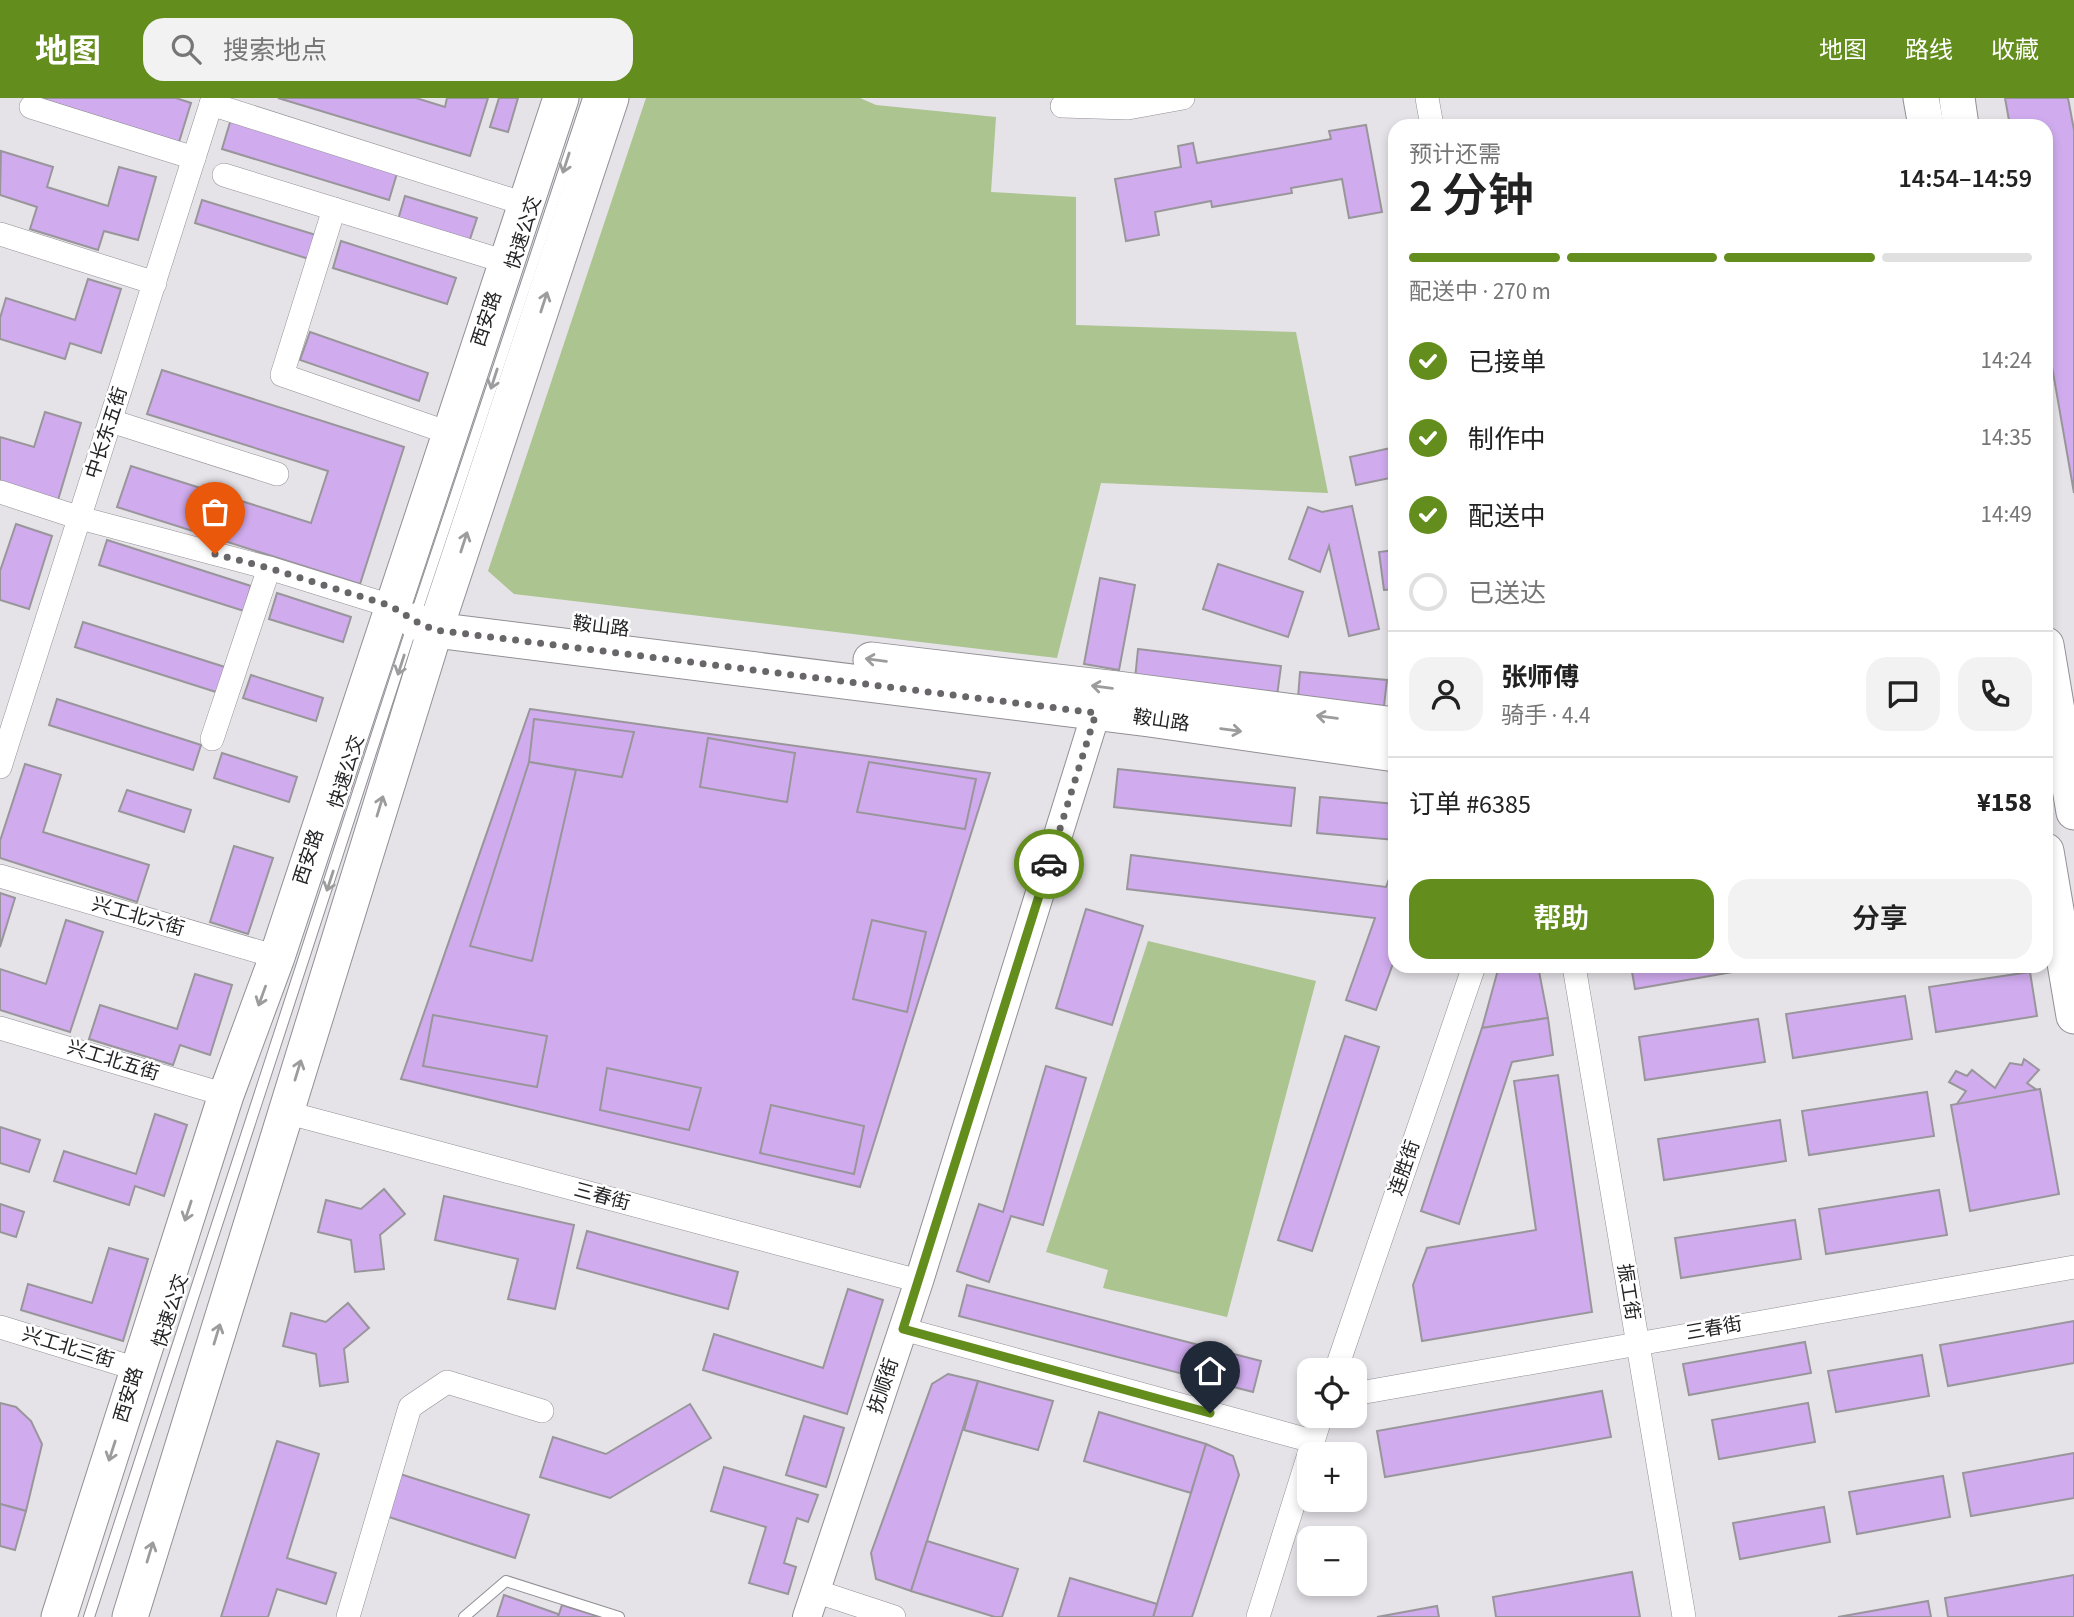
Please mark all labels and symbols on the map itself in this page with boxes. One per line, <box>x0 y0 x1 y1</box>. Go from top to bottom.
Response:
one-way arrow <box>559 151 571 173</box>
street label: 快速公交 <box>499 193 549 273</box>
street label: 西安路 <box>465 288 509 350</box>
one-way arrow <box>539 292 551 314</box>
one-way arrow <box>487 367 499 389</box>
street label: 中长东五街 <box>79 384 135 482</box>
pin <box>185 482 245 554</box>
one-way arrow <box>459 531 472 553</box>
street label: 鞍山路 <box>571 610 631 644</box>
one-way arrow <box>394 653 406 675</box>
one-way arrow <box>865 654 887 667</box>
one-way arrow <box>1091 680 1113 693</box>
street label: 鞍山路 <box>1131 704 1191 738</box>
one-way arrow <box>1316 710 1339 723</box>
one-way arrow <box>1219 724 1241 737</box>
street label: 快速公交 <box>322 732 372 812</box>
one-way arrow <box>375 795 388 817</box>
street label: 西安路 <box>287 826 331 888</box>
courier <box>1014 829 1084 899</box>
one-way arrow <box>323 869 335 891</box>
street label: 兴工北六街 <box>89 891 187 943</box>
one-way arrow <box>255 985 268 1007</box>
street label: 兴工北五街 <box>64 1034 162 1088</box>
one-way arrow <box>293 1059 306 1081</box>
street label: 连胜街 <box>1383 1137 1427 1199</box>
street label: 三春街 <box>571 1177 633 1217</box>
one-way arrow <box>181 1200 193 1222</box>
street label: 振工街 <box>1610 1262 1646 1322</box>
street label: 快速公交 <box>146 1271 196 1351</box>
street label: 三春街 <box>1684 1311 1744 1347</box>
street label: 兴工北三街 <box>19 1321 117 1375</box>
one-way arrow <box>211 1323 224 1345</box>
pin <box>1180 1341 1240 1413</box>
street label: 抚顺街 <box>862 1355 906 1417</box>
street label: 西安路 <box>108 1364 150 1426</box>
one-way arrow <box>104 1440 117 1462</box>
one-way arrow <box>145 1541 158 1563</box>

